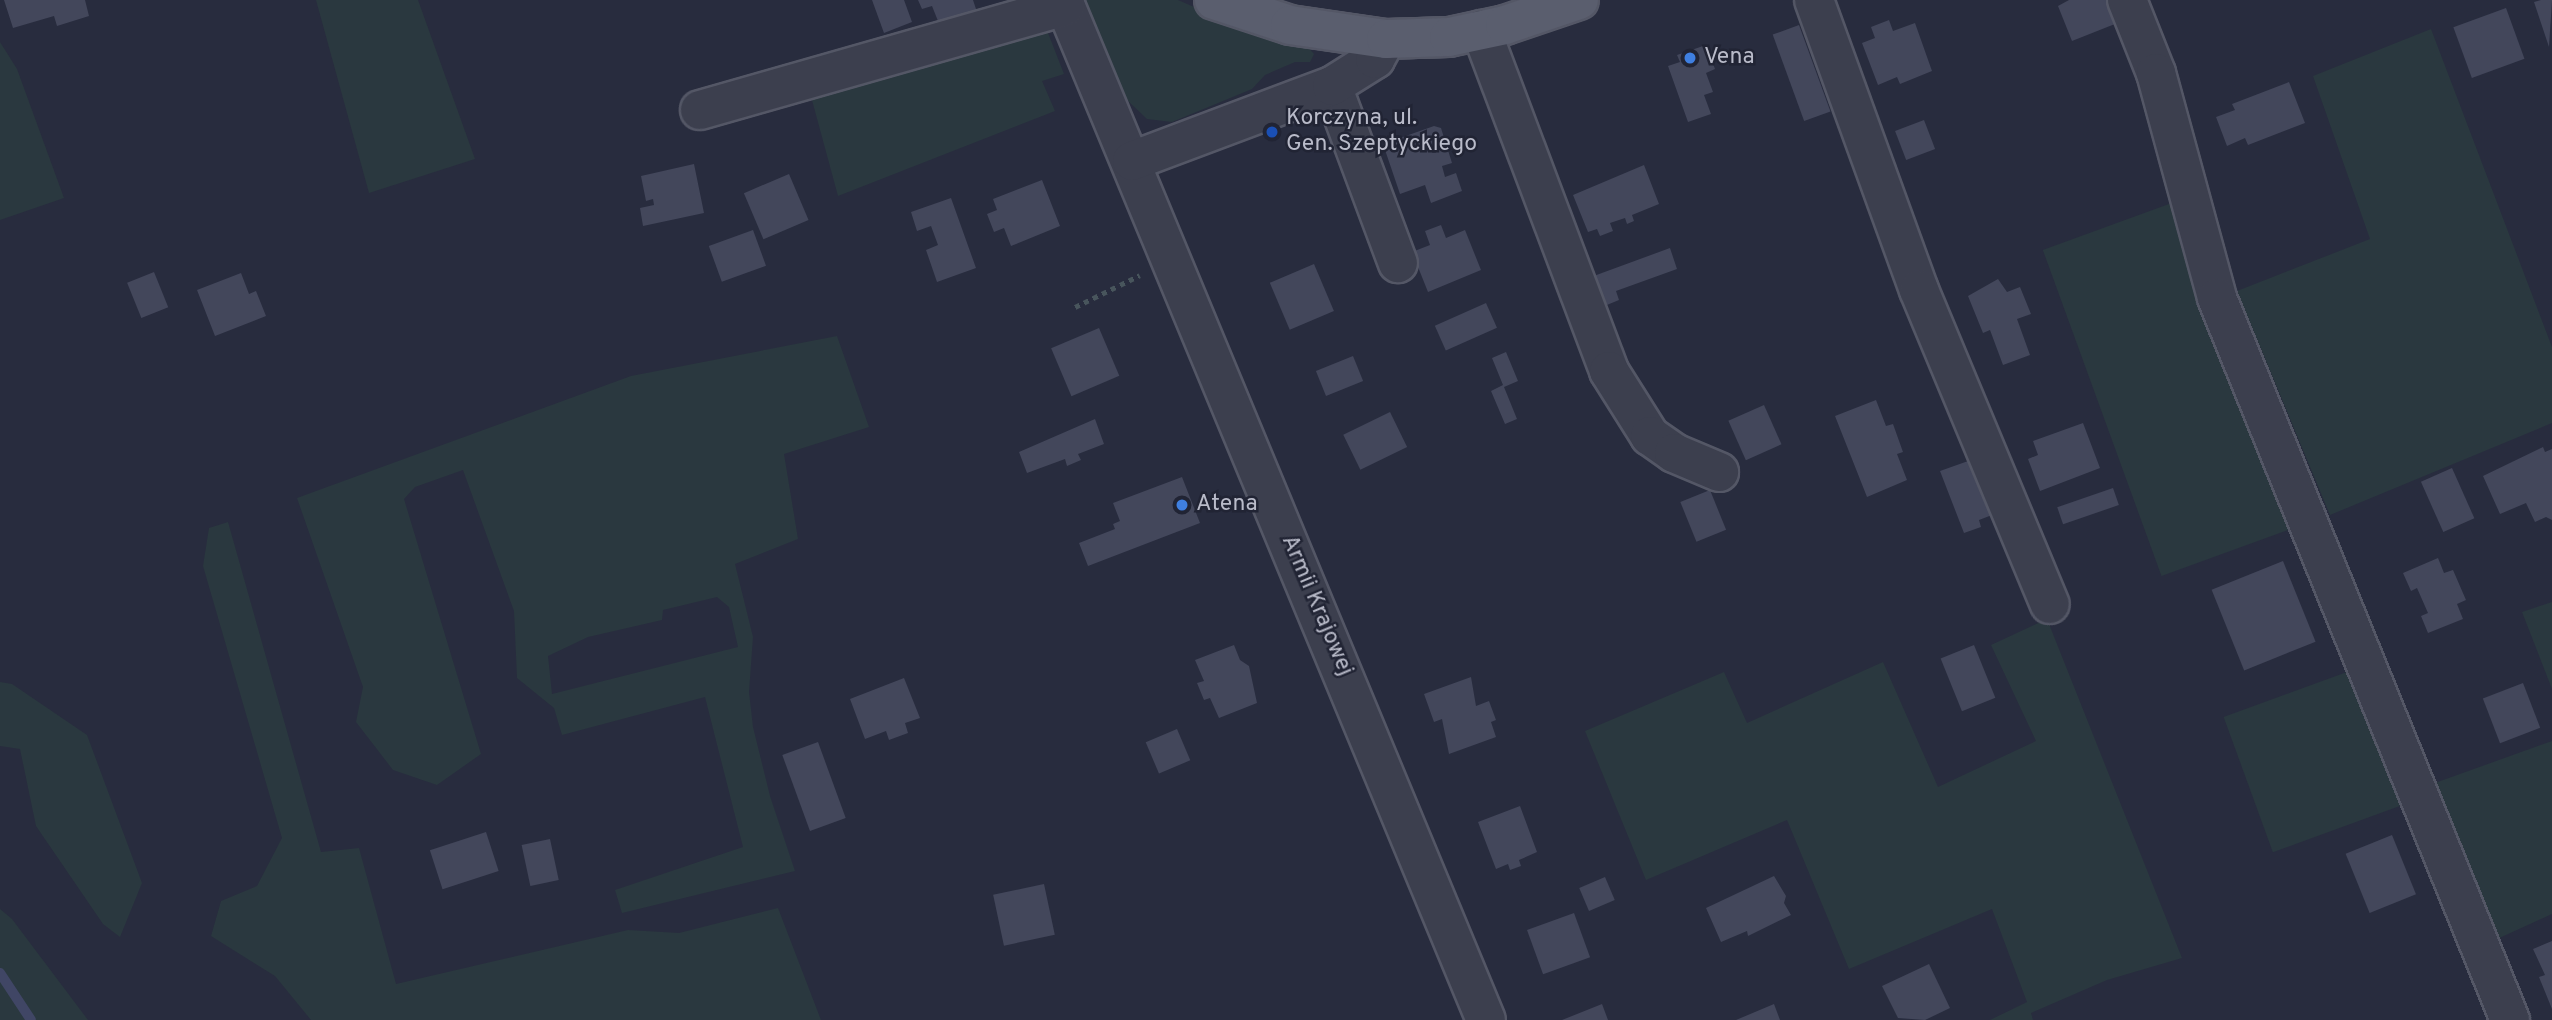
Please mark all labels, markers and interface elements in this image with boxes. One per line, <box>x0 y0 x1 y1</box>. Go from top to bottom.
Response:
place label: Vena <box>1704 44 1755 72</box>
marker: Vena <box>1682 50 1698 66</box>
place label: Korczyna, ul. Gen. Szeptyckiego <box>1286 105 1477 159</box>
marker: Korczyna, ul. Gen. Szeptyckiego <box>1264 124 1280 140</box>
place label: Atena <box>1196 491 1258 519</box>
marker: Atena <box>1174 497 1190 513</box>
street label: Armii Krajowej <box>1274 531 1358 681</box>

